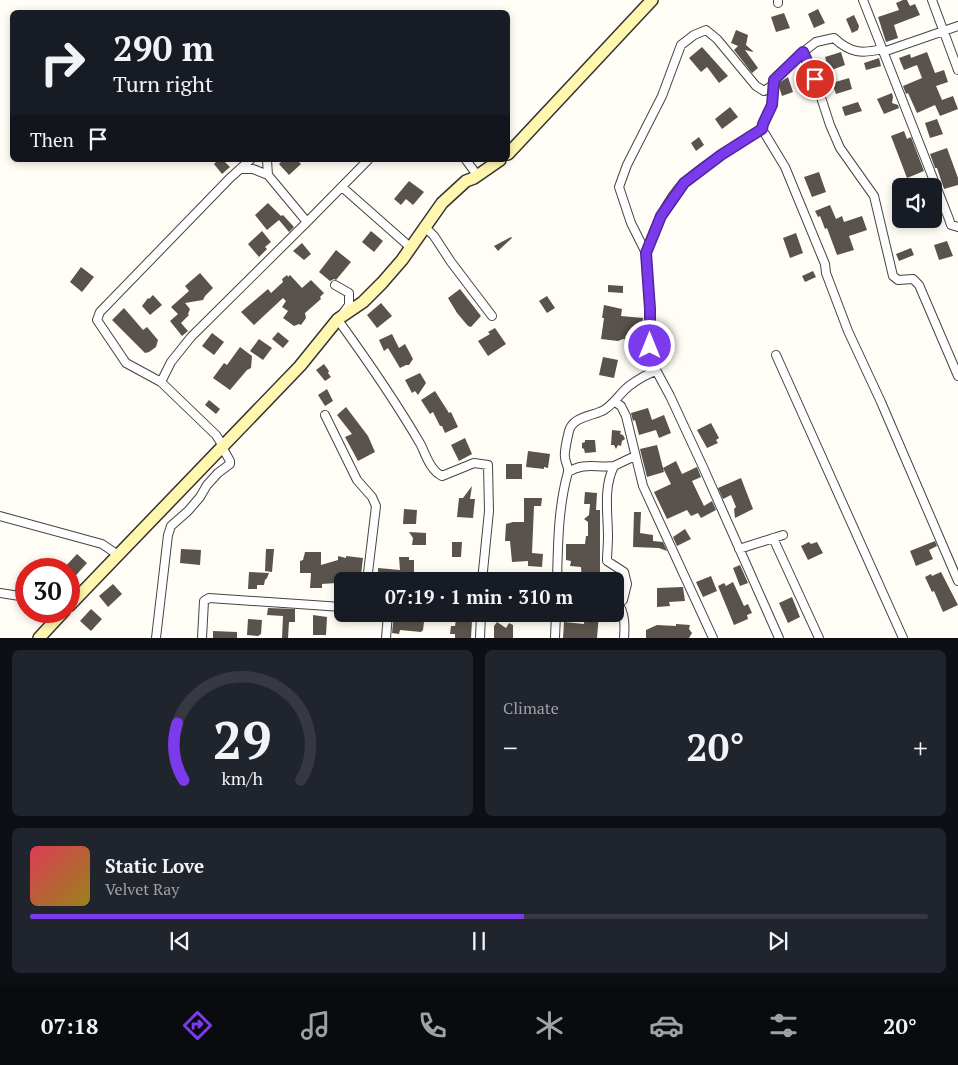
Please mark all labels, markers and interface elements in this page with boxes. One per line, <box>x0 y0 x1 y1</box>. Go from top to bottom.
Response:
text: 290 m <box>113 25 214 71</box>
icon: right <box>30 30 95 95</box>
pin <box>794 58 836 100</box>
icon: arrive <box>801 65 829 93</box>
text: Turn right <box>113 69 213 98</box>
icon: arrive <box>84 125 112 153</box>
text: Then <box>30 127 74 152</box>
map controls <box>892 178 942 228</box>
button: sound <box>892 178 942 228</box>
position arrow <box>623 319 675 371</box>
speed limit sign: 30 <box>15 558 80 623</box>
text: 07:19 · 1 min · 310 m <box>385 584 573 609</box>
text: Climate <box>503 697 559 719</box>
text: 29 <box>213 705 272 774</box>
text: 20° <box>686 722 745 772</box>
text: − <box>503 729 518 766</box>
text: + <box>913 729 928 766</box>
text: km/h <box>222 766 264 790</box>
text: Static Love <box>105 853 204 878</box>
text: Velvet Ray <box>105 878 179 900</box>
icon: previous <box>166 927 194 955</box>
icon: pause <box>465 927 493 955</box>
icon: next <box>764 927 792 955</box>
icon: directions <box>180 1008 215 1043</box>
icon: music <box>298 1008 333 1043</box>
icon: phone <box>415 1008 450 1043</box>
icon: climate <box>532 1008 567 1043</box>
icon: car <box>649 1008 684 1043</box>
icon: filters <box>766 1008 801 1043</box>
text: 07:18 <box>41 1011 98 1040</box>
text: 20° <box>883 1011 917 1040</box>

